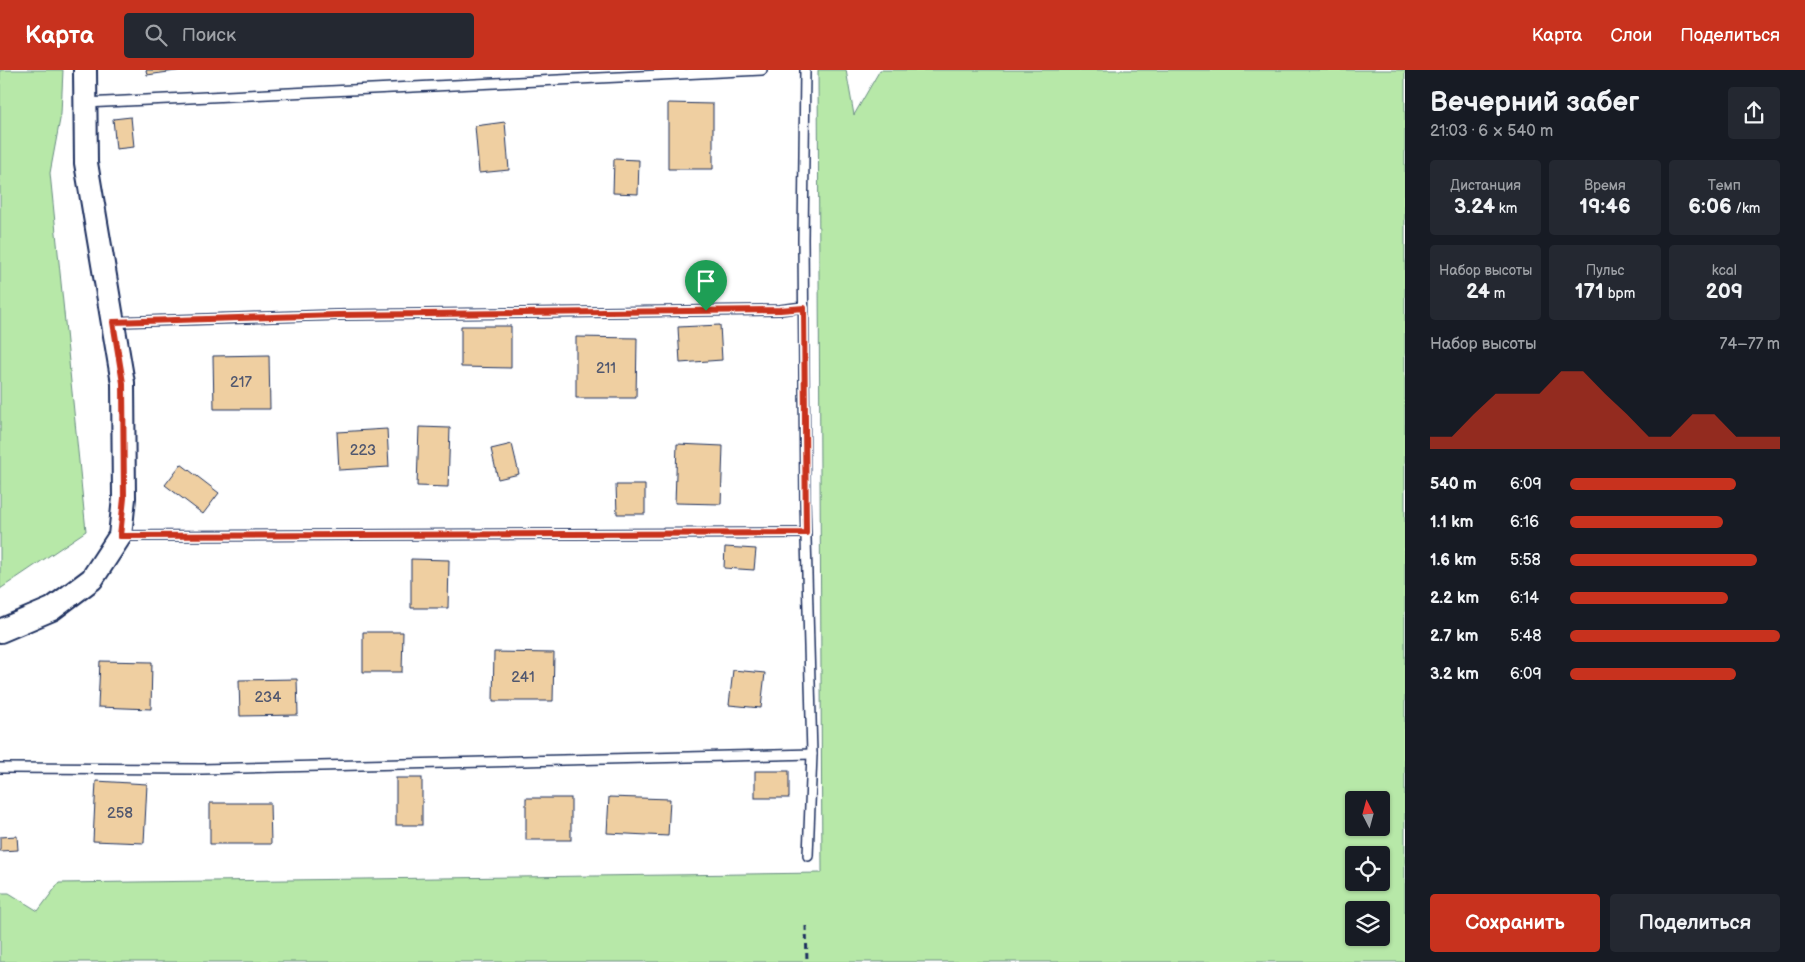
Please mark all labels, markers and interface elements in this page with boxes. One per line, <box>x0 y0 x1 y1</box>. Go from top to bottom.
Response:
search box <box>124 13 474 58</box>
text: Карта <box>25 21 94 50</box>
icon: search <box>142 21 170 49</box>
text: Поиск <box>182 24 236 47</box>
text: Карта <box>1532 25 1582 46</box>
text: Слои <box>1610 25 1652 46</box>
text: Поделиться <box>1680 25 1780 46</box>
text: Вечерний забег <box>1430 86 1639 119</box>
button: share <box>1728 87 1780 139</box>
text: 21:03 · 6 × 540 m <box>1430 122 1553 141</box>
text: Дистанция <box>1450 177 1521 194</box>
text: Время <box>1584 177 1626 194</box>
text: Темп <box>1708 177 1741 194</box>
text: 3.24 <box>1454 194 1495 219</box>
text: 19:46 <box>1579 194 1631 219</box>
text: 6:06 <box>1688 194 1732 219</box>
text: km <box>1495 200 1517 217</box>
text: /km <box>1732 200 1760 217</box>
pin <box>685 260 727 311</box>
text: Набор высоты <box>1439 262 1532 279</box>
text: Пульс <box>1586 262 1624 279</box>
text: kcal <box>1712 262 1737 279</box>
icon: arrive <box>692 267 720 295</box>
text: 24 <box>1466 279 1490 304</box>
text: 171 <box>1575 279 1604 304</box>
text: 209 <box>1706 279 1743 304</box>
text: m <box>1490 285 1505 302</box>
text: bpm <box>1604 285 1635 302</box>
text: Набор высоты <box>1430 335 1537 354</box>
text: 74–77 m <box>1720 335 1780 354</box>
house number: 211 <box>596 359 616 378</box>
house number: 217 <box>230 373 253 392</box>
house number: 223 <box>350 441 376 460</box>
text: 540 m <box>1430 475 1477 494</box>
text: 6:09 <box>1510 475 1542 494</box>
text: 1.1 km <box>1430 513 1473 532</box>
text: 6:16 <box>1510 513 1539 532</box>
text: 1.6 km <box>1430 551 1476 570</box>
text: 5:58 <box>1510 551 1541 570</box>
text: 2.2 km <box>1430 589 1479 608</box>
text: 6:14 <box>1510 589 1539 608</box>
text: 2.7 km <box>1430 627 1478 646</box>
text: 5:48 <box>1510 627 1542 646</box>
text: 3.2 km <box>1430 665 1479 684</box>
text: 6:09 <box>1510 665 1542 684</box>
house number: 241 <box>511 668 535 687</box>
house number: 234 <box>255 688 281 707</box>
north arrow <box>1345 791 1390 836</box>
map controls <box>1345 791 1390 946</box>
house number: 258 <box>107 804 133 823</box>
button: locate <box>1345 846 1390 891</box>
button: Сохранить <box>1430 894 1600 952</box>
button: Поделиться <box>1610 894 1780 952</box>
button: layers <box>1345 901 1390 946</box>

